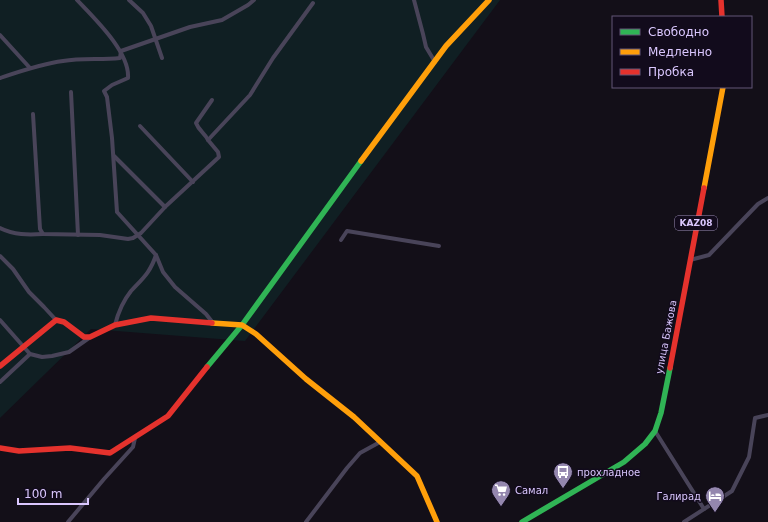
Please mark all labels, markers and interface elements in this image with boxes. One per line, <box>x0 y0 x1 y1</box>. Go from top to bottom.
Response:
legend <box>612 16 752 88</box>
text: Свободно <box>648 25 709 39</box>
text: Медленно <box>648 45 712 59</box>
text: Пробка <box>648 65 694 79</box>
road number: KAZ08 <box>675 216 717 230</box>
street label: улица Бажова <box>653 299 679 375</box>
bus stop icon: прохладное <box>552 461 574 489</box>
place label: прохладное <box>577 467 640 478</box>
supermarket icon: Самал <box>490 479 512 507</box>
scale bar <box>18 480 88 506</box>
place label: Самал <box>515 485 548 496</box>
hotel icon: Галирад <box>704 485 726 513</box>
text: 100 m <box>24 487 62 501</box>
place label: Галирад <box>656 491 701 502</box>

